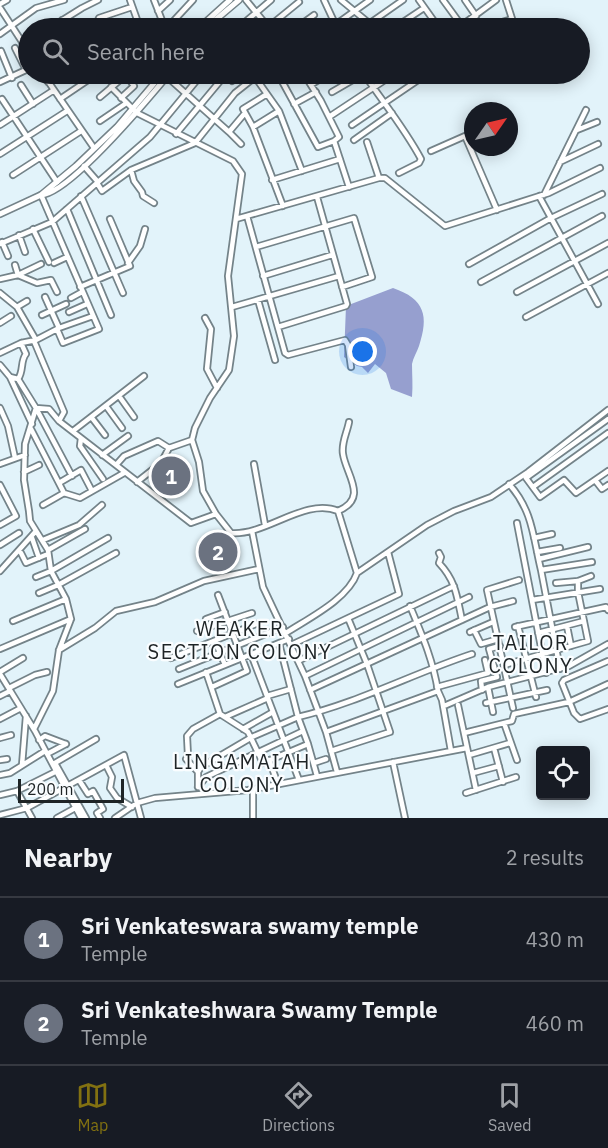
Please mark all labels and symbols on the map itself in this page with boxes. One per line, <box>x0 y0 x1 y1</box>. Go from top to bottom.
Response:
north arrow <box>464 102 518 156</box>
your location <box>348 337 377 366</box>
pin: 1 <box>152 454 190 498</box>
pin: 2 <box>198 530 238 574</box>
district label: WEAKER SECTION COLONY <box>148 615 332 665</box>
district label: TAILOR COLONY <box>489 629 573 679</box>
district label: LINGAMAIAH COLONY <box>173 748 311 798</box>
scale bar <box>18 776 124 804</box>

